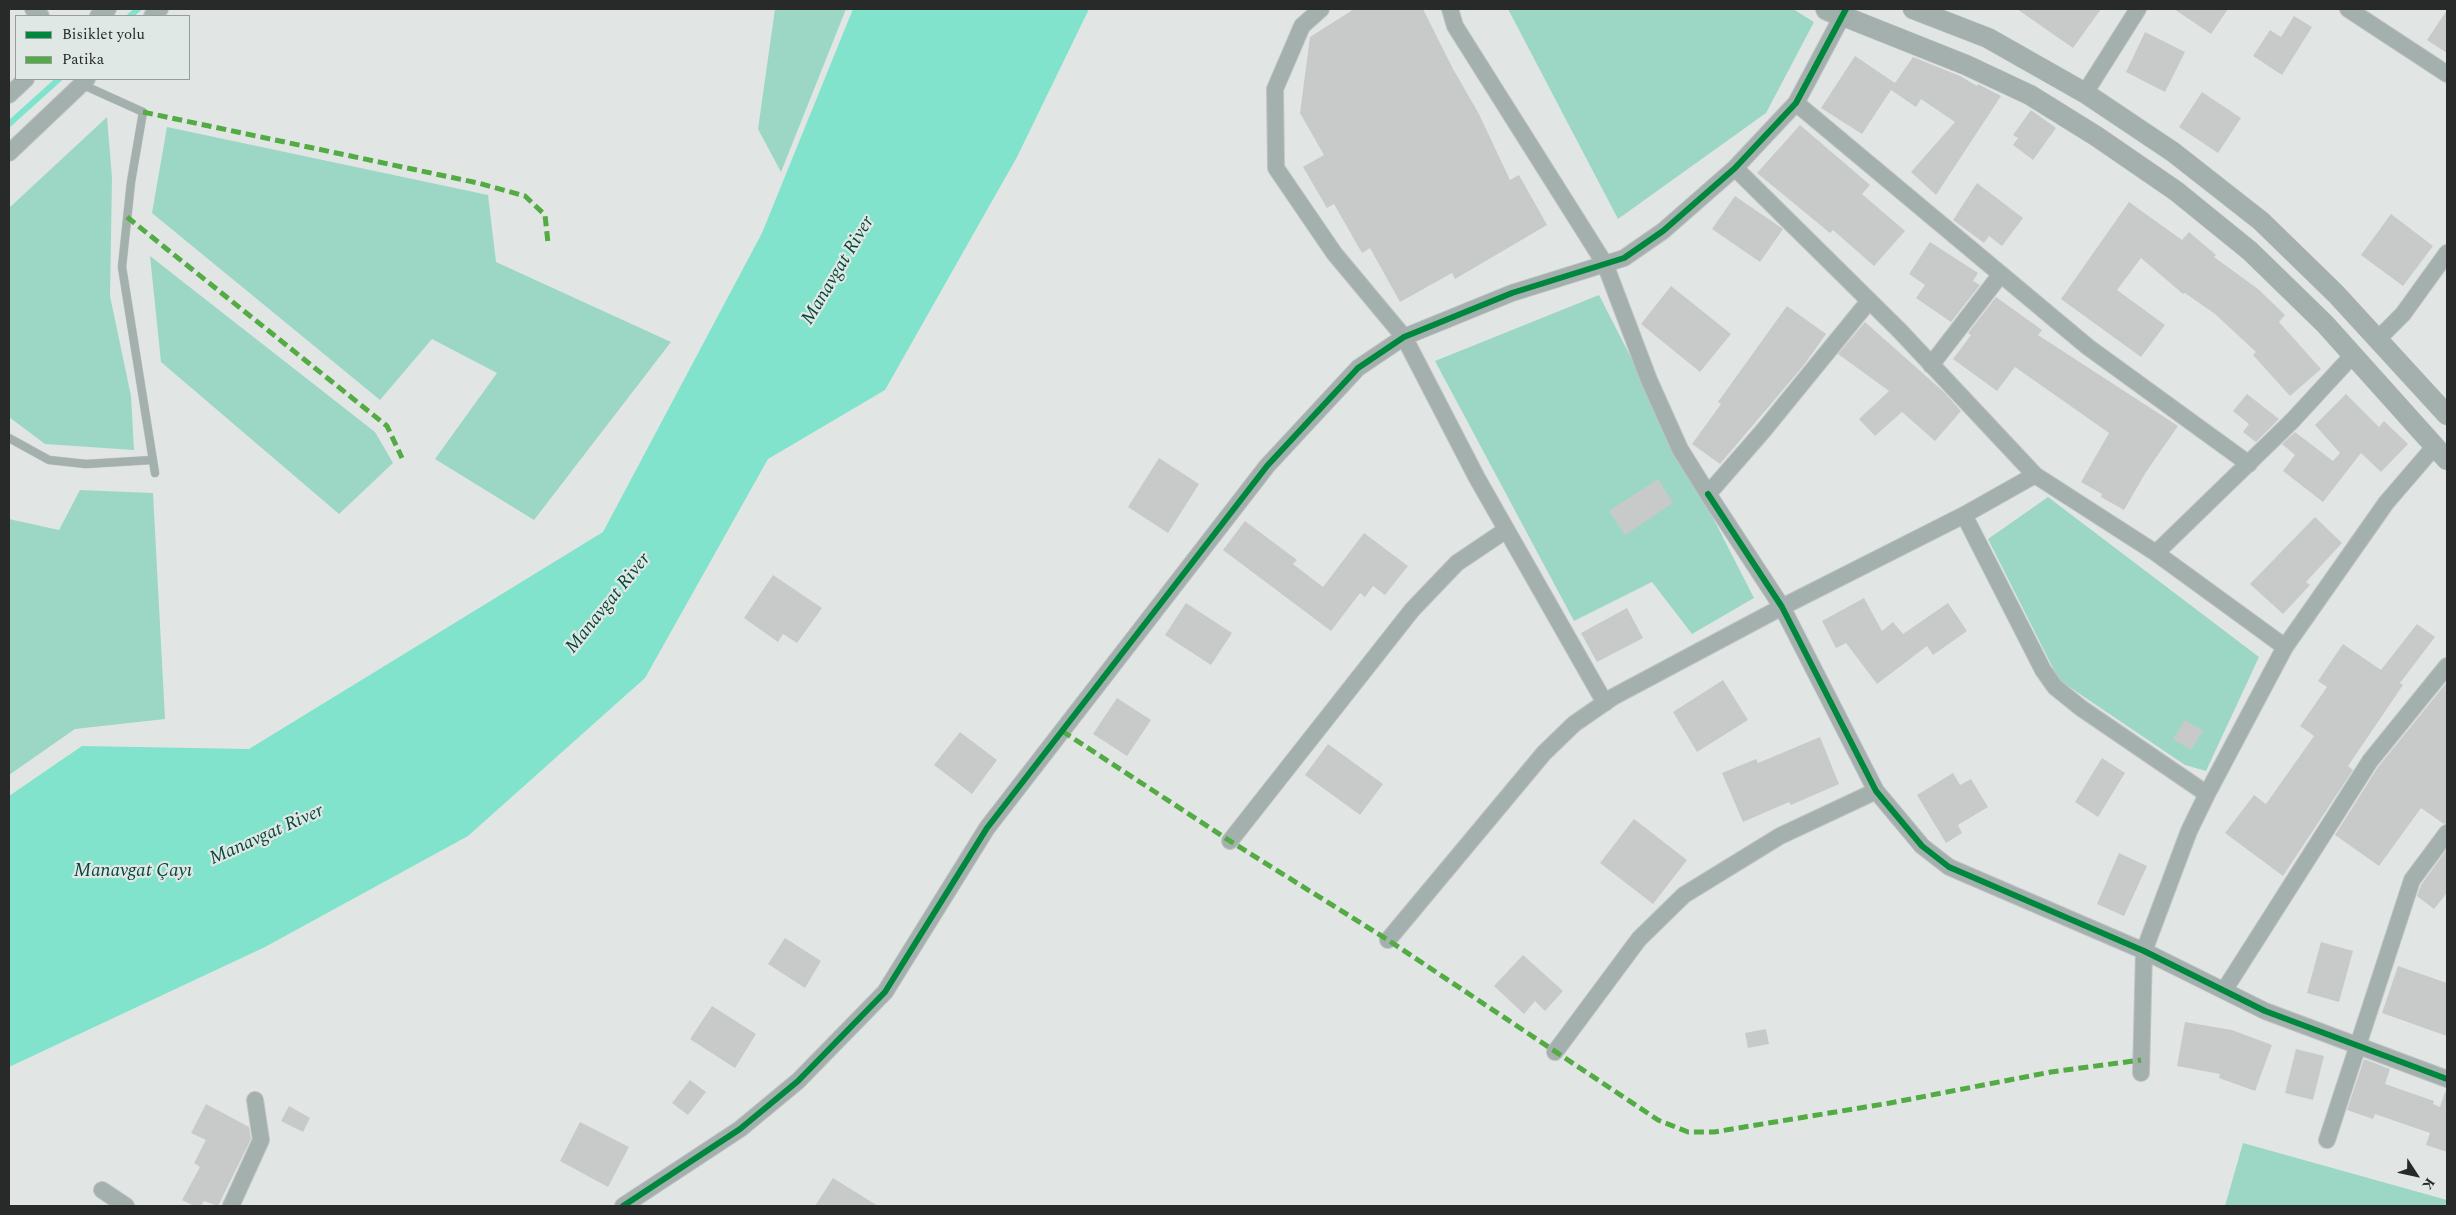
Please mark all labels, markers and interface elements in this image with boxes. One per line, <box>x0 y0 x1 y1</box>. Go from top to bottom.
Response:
legend <box>15 15 190 80</box>
text: Bisiklet yolu <box>62 23 145 46</box>
text: Patika <box>62 48 104 71</box>
water label: Manavgat River <box>798 212 880 330</box>
water label: Manavgat River <box>562 549 656 659</box>
water label: Manavgat River <box>206 801 328 871</box>
water label: Manavgat Çayı <box>74 861 192 883</box>
north arrow <box>2391 1150 2441 1200</box>
text: K <box>2417 1173 2440 1194</box>

